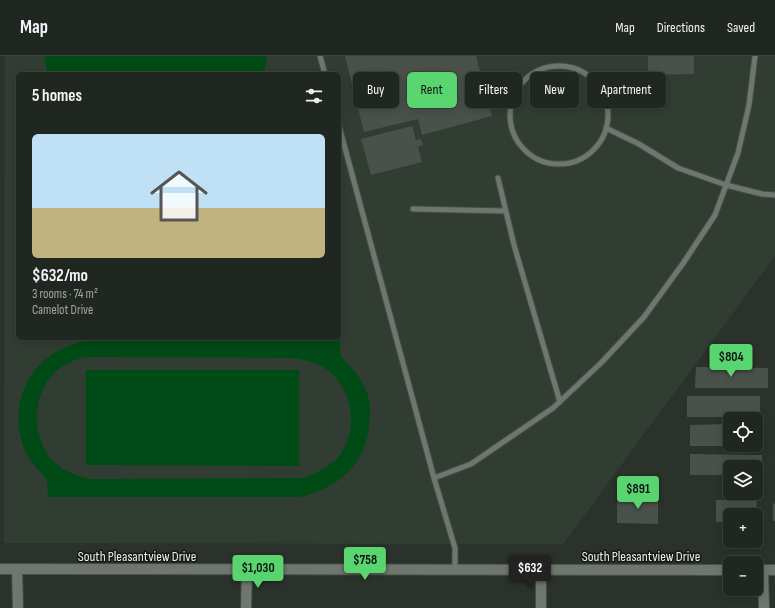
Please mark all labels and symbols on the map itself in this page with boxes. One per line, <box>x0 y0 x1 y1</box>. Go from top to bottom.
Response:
pin: $804 <box>707 344 755 378</box>
pin: $891 <box>614 476 662 510</box>
pin: $758 <box>341 547 389 581</box>
street label: South Pleasantview Drive <box>78 548 196 565</box>
street label: South Pleasantview Drive <box>582 548 700 565</box>
pin: $1,030 <box>225 555 291 589</box>
pin: $632 <box>506 555 554 589</box>

